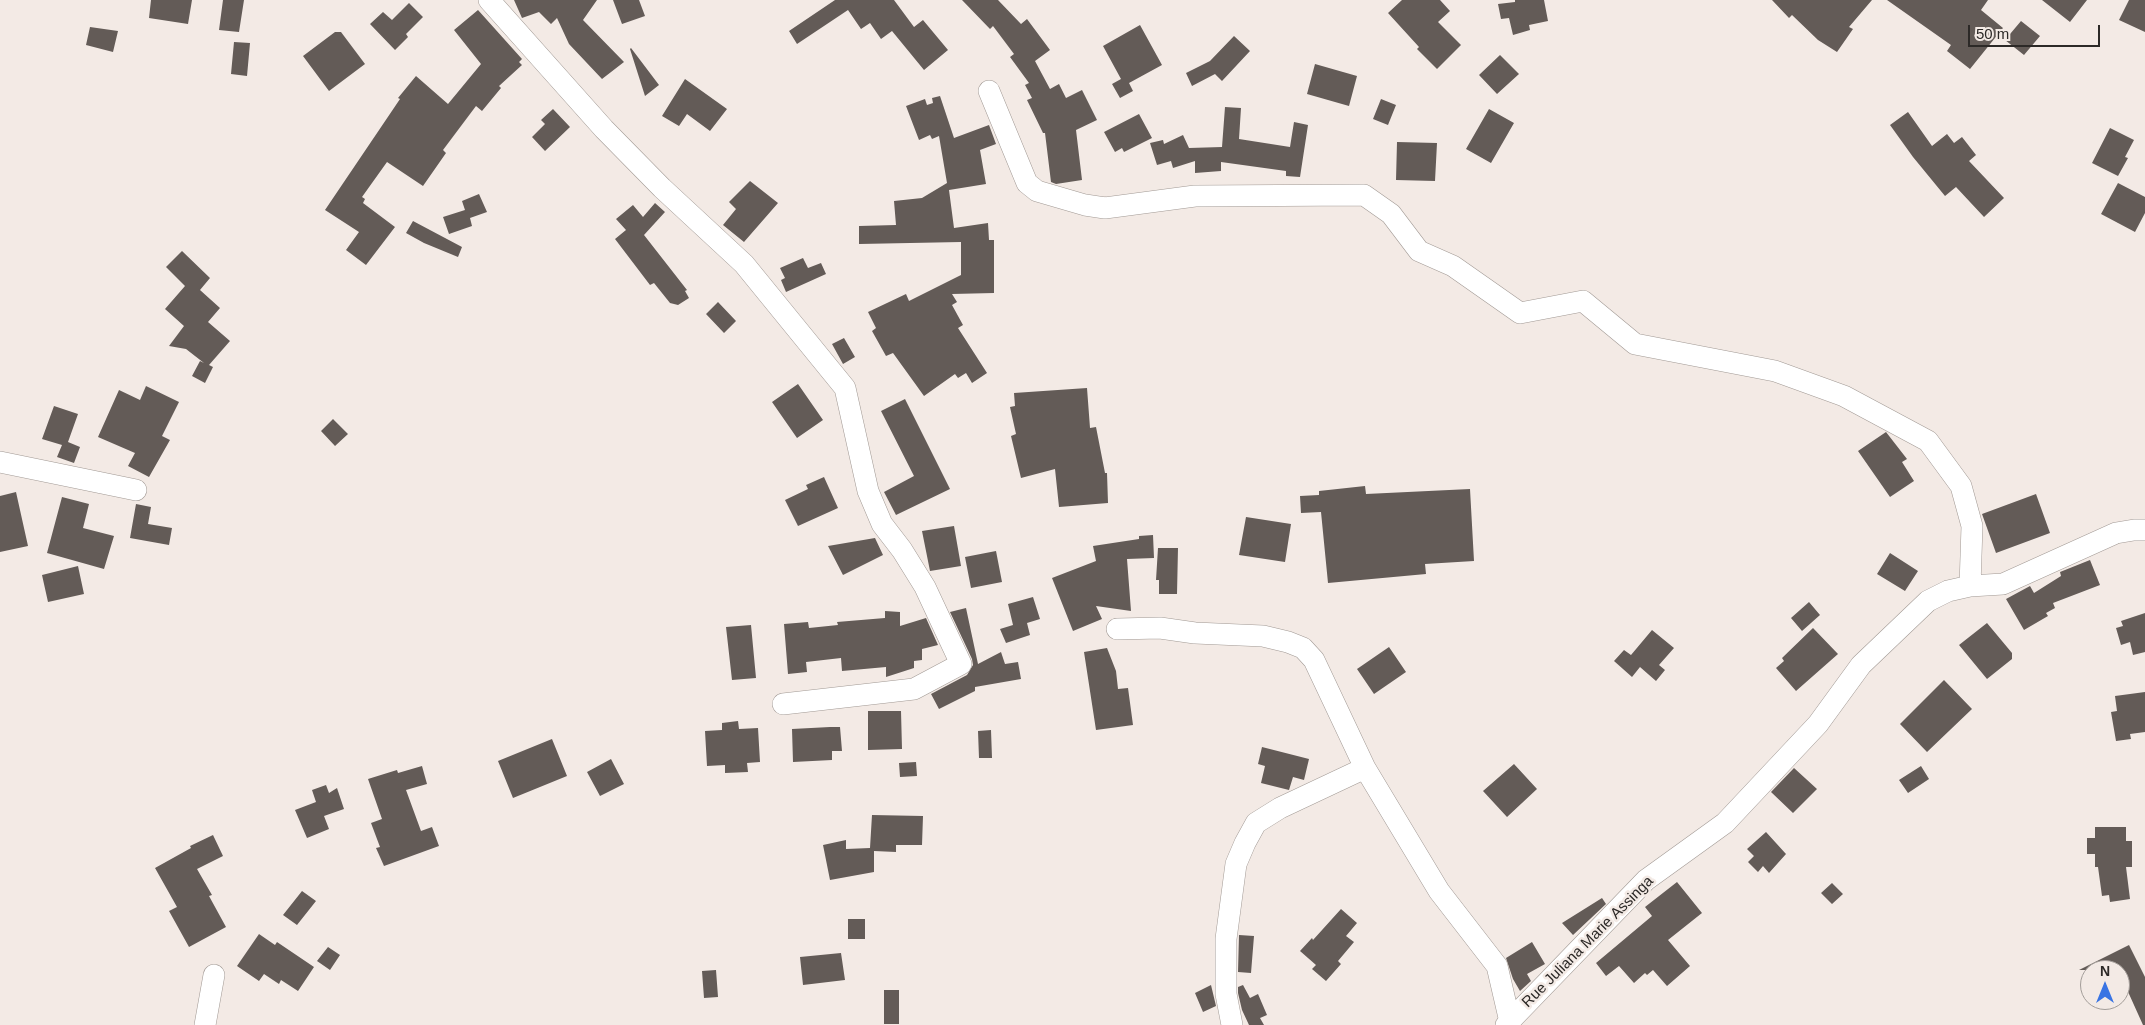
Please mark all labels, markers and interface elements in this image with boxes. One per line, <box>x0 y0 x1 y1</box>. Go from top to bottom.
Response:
scale bar <box>1970 15 2102 47</box>
text: 50 m <box>1976 25 2009 42</box>
street label: Rue Juliana Marie Assinga <box>1519 873 1657 1011</box>
north arrow <box>2080 960 2130 1010</box>
text: N <box>2100 963 2110 979</box>

